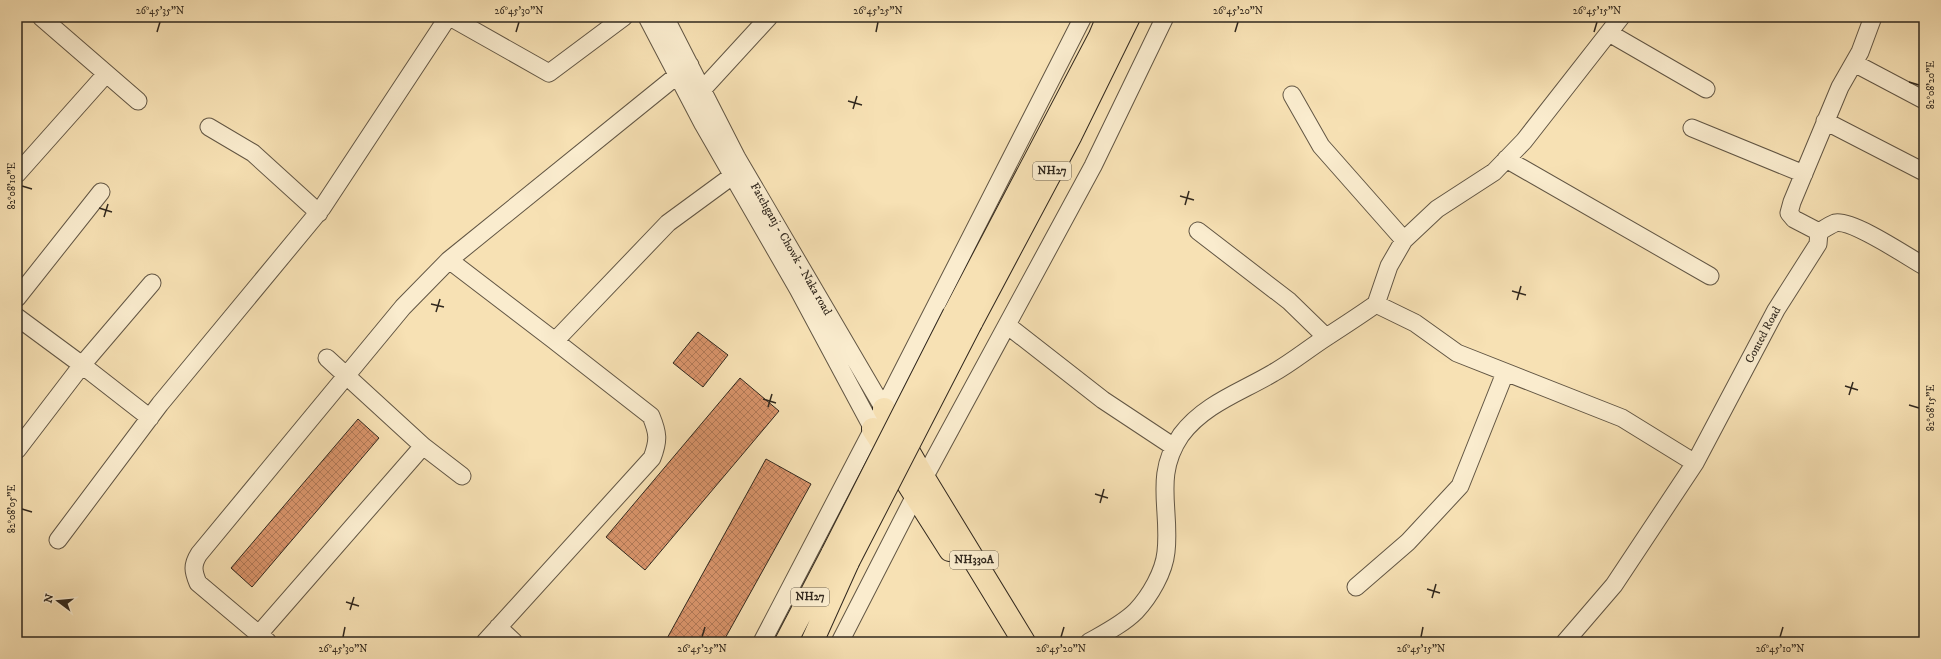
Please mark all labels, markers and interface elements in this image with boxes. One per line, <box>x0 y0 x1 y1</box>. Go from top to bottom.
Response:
text: 26°45'35"N <box>136 5 184 17</box>
text: 26°45'30"N <box>495 5 543 17</box>
text: 26°45'25"N <box>853 5 903 17</box>
text: 26°45'20"N <box>1213 5 1263 17</box>
text: 26°45'15"N <box>1573 5 1621 17</box>
text: 82°08'20"E <box>1925 61 1937 109</box>
text: 82°08'10"E <box>6 162 18 210</box>
road number: NH27 <box>1033 162 1071 180</box>
street label: Fatehganj - Chowk - Naka road <box>747 180 835 318</box>
street label: Conted Road <box>1742 304 1784 366</box>
text: 82°08'15"E <box>1925 385 1937 431</box>
text: 82°08'05"E <box>6 485 18 533</box>
road number: NH330A <box>950 551 998 569</box>
north arrow <box>38 581 78 621</box>
road number: NH27 <box>791 588 829 606</box>
text: N <box>41 592 57 605</box>
text: 26°45'30"N <box>319 643 367 655</box>
text: 26°45'25"N <box>677 643 727 655</box>
text: 26°45'20"N <box>1036 643 1086 655</box>
text: 26°45'15"N <box>1397 643 1445 655</box>
text: 26°45'10"N <box>1756 643 1804 655</box>

